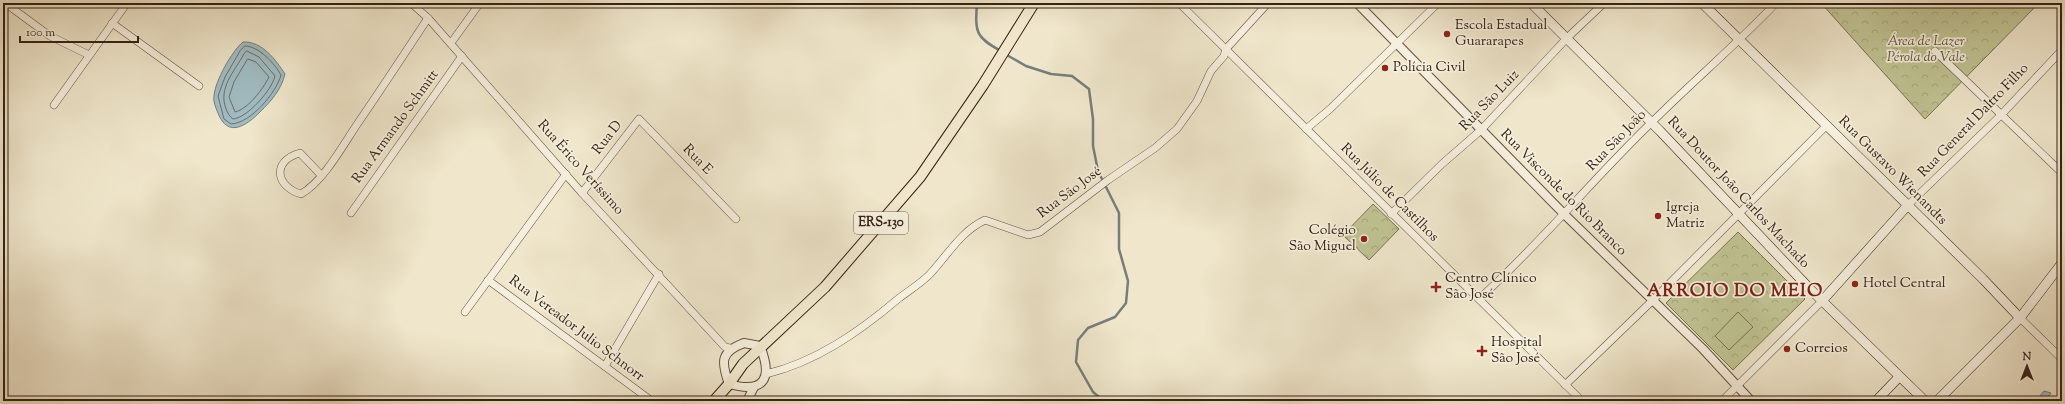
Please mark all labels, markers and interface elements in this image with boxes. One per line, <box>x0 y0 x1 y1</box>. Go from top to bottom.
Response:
place label: Escola Estadual Guararapes <box>1455 16 1548 52</box>
scale bar <box>20 18 138 44</box>
text: 100 m <box>26 24 55 42</box>
marker: Escola Estadual Guararapes <box>1442 29 1452 39</box>
park label: Área de Lazer Pérola do Vale <box>1887 32 1965 68</box>
place label: Polícia Civil <box>1393 58 1466 78</box>
street label: Rua General Daltro Filho <box>1914 59 2034 182</box>
marker: Polícia Civil <box>1380 63 1390 73</box>
street label: Rua Armando Schmitt <box>348 66 444 188</box>
street label: Rua São Luiz <box>1456 66 1524 136</box>
street label: Rua São João <box>1583 106 1652 176</box>
street label: Rua Gustavo Wienandts <box>1833 112 1951 230</box>
street label: Rua Doutor João Carlos Machado <box>1662 113 1814 274</box>
street label: Rua Érico Veríssimo <box>532 116 628 220</box>
street label: Rua D <box>588 117 628 159</box>
street label: Rua Visconde do Rio Branco <box>1495 125 1631 261</box>
street label: Rua Júlio de Castilhos <box>1335 139 1443 247</box>
street label: Rua E <box>677 140 717 180</box>
street label: Rua São José <box>1034 162 1106 224</box>
place label: Igreja Matriz <box>1666 198 1705 234</box>
marker: Igreja Matriz <box>1653 211 1663 221</box>
road number: ERS-130 <box>854 212 908 234</box>
place label: Colégio São Miguel <box>1289 221 1356 257</box>
marker: Colégio São Miguel <box>1359 234 1369 244</box>
place label: Centro Clínico São José <box>1445 269 1537 305</box>
street label: Rua Vereador Julio Schnorr <box>504 271 648 387</box>
place label: Hotel Central <box>1863 274 1946 294</box>
district label: ARROIO DO MEIO <box>1647 279 1823 305</box>
marker: Hotel Central <box>1850 279 1860 289</box>
marker: Centro Clínico São José <box>1430 281 1442 293</box>
place label: Hospital São José <box>1491 333 1542 369</box>
place label: Correios <box>1795 339 1848 359</box>
marker: Correios <box>1782 344 1792 354</box>
marker: Hospital São José <box>1476 345 1488 357</box>
north arrow <box>2007 346 2047 386</box>
text: N <box>2022 349 2032 365</box>

